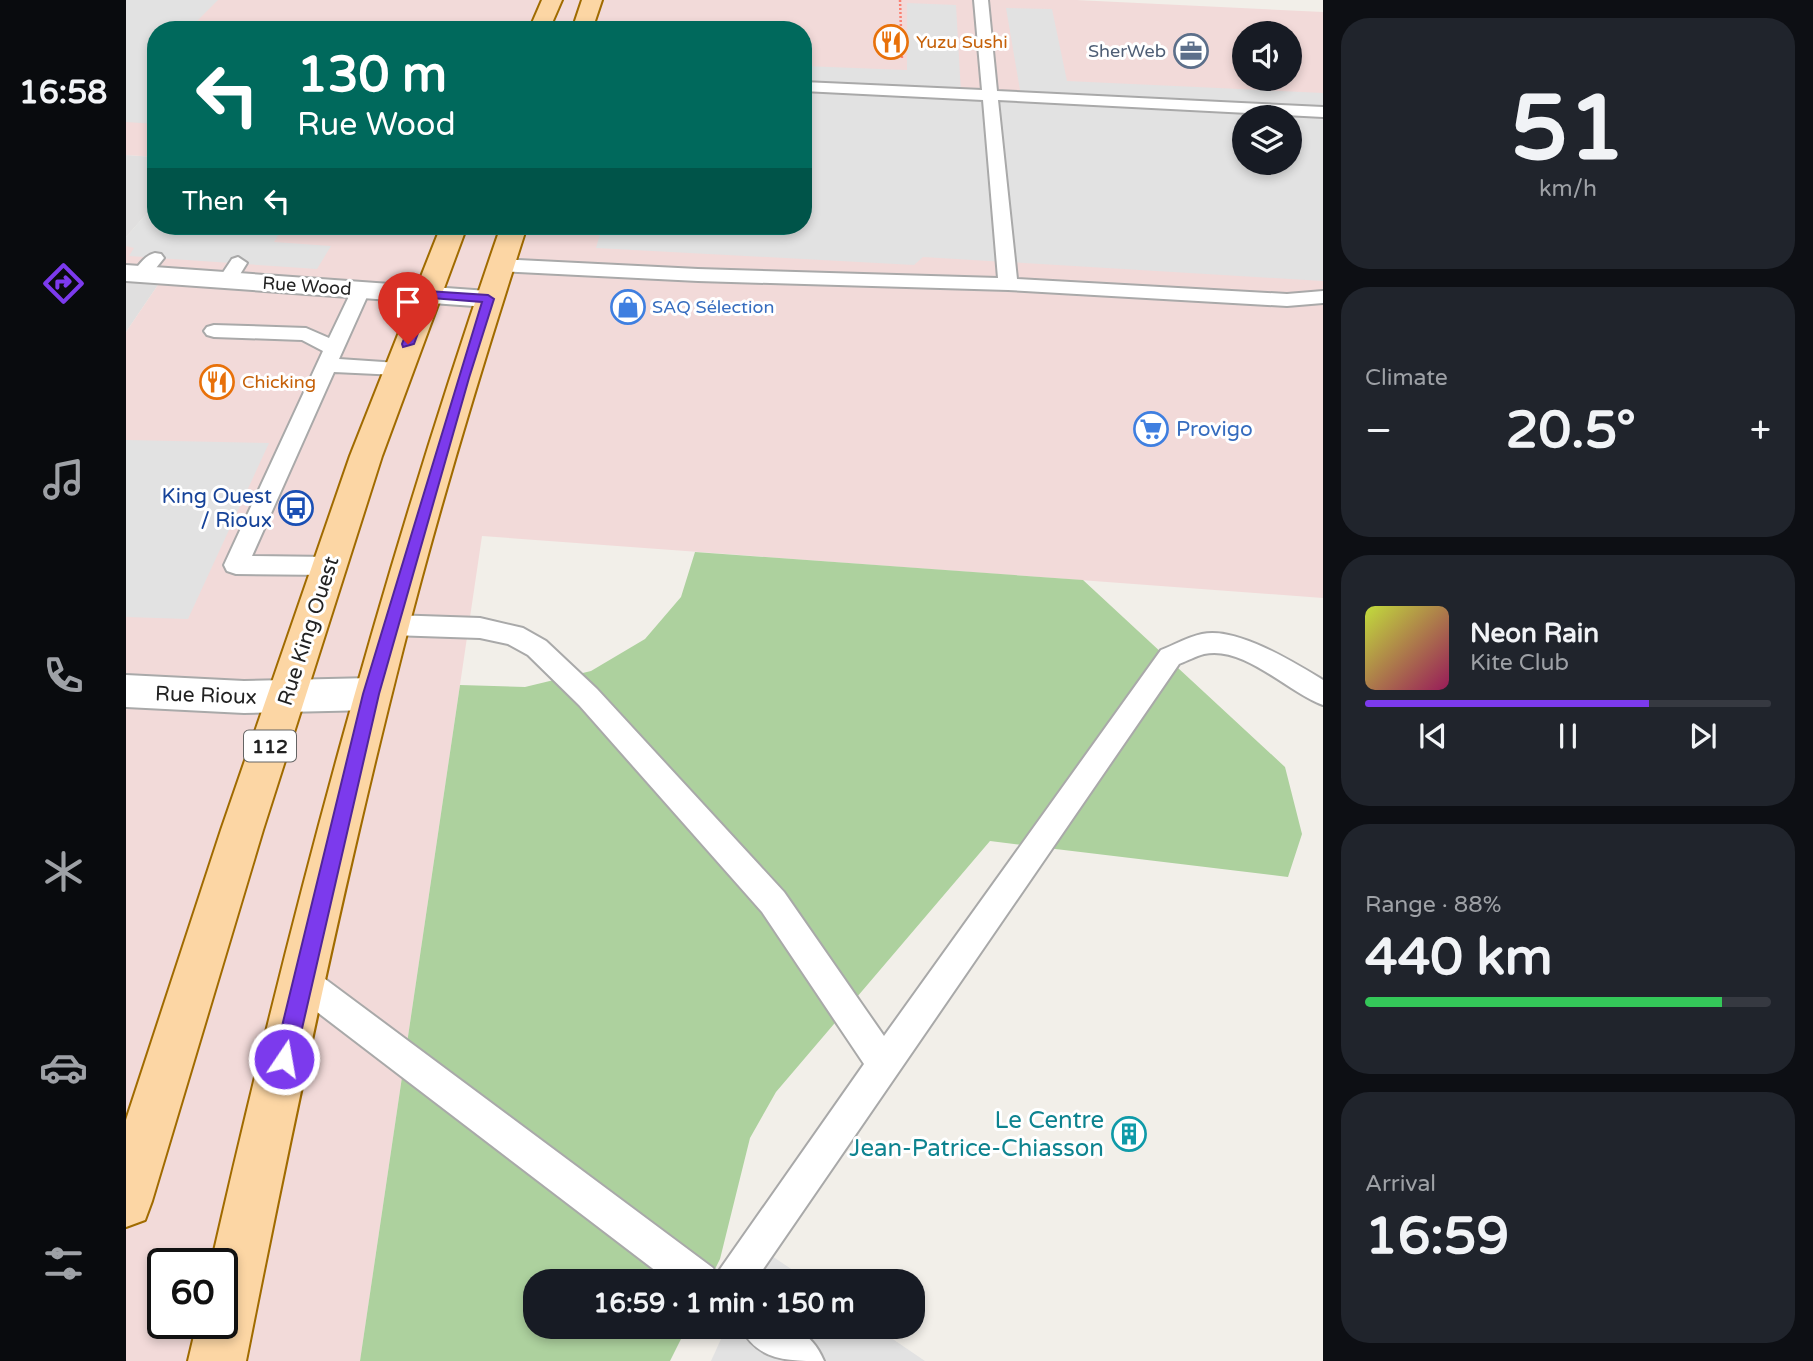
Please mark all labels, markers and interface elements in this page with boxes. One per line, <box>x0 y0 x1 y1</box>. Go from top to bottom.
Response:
map controls <box>1232 21 1302 175</box>
button: sound <box>1232 21 1302 91</box>
restaurant icon: Yuzu Sushi <box>872 23 910 61</box>
place label: Yuzu Sushi <box>916 31 1008 53</box>
office icon: SherWeb <box>1172 32 1210 70</box>
place label: SherWeb <box>1088 40 1166 62</box>
text: 130 m <box>297 46 447 105</box>
icon: left <box>182 49 273 140</box>
text: 16:58 <box>19 74 107 112</box>
text: 51 <box>1511 74 1625 184</box>
button: layers <box>1232 105 1302 175</box>
text: Rue Wood <box>297 106 456 144</box>
text: km/h <box>1539 175 1597 203</box>
icon: left <box>258 182 296 220</box>
text: Then <box>182 186 244 217</box>
icon: directions <box>39 259 88 308</box>
street label: Rue Wood <box>262 272 352 300</box>
pin <box>378 272 438 344</box>
icon: arrive <box>389 283 427 321</box>
shop icon: SAQ Sélection <box>609 288 647 326</box>
place label: SAQ Sélection <box>652 296 774 318</box>
restaurant icon: Chicking <box>198 363 236 401</box>
text: Climate <box>1365 364 1448 392</box>
place label: Chicking <box>242 371 316 393</box>
text: 20.5° <box>1506 399 1636 462</box>
text: − <box>1365 408 1392 454</box>
text: + <box>1750 408 1771 454</box>
supermarket icon: Provigo <box>1132 410 1170 448</box>
place label: Provigo <box>1176 417 1253 442</box>
icon: music <box>39 455 88 504</box>
place label: King Ouest / Rioux <box>162 484 272 533</box>
bus stop icon: King Ouest / Rioux <box>277 489 315 527</box>
street label: Rue King Ouest <box>273 553 344 709</box>
text: Neon Rain <box>1470 618 1599 649</box>
text: Kite Club <box>1470 649 1569 677</box>
icon: phone <box>39 651 88 700</box>
street label: Rue Rioux <box>155 681 257 710</box>
icon: previous <box>1414 717 1452 755</box>
icon: pause <box>1549 717 1587 755</box>
icon: next <box>1684 717 1722 755</box>
road number: 112 <box>244 730 296 762</box>
icon: climate <box>39 847 88 896</box>
text: Range · 88% <box>1365 891 1501 919</box>
text: 440 km <box>1365 926 1553 989</box>
position arrow <box>247 1022 321 1096</box>
icon: car <box>39 1043 88 1092</box>
place label: Le Centre Jean-Patrice-Chiasson <box>849 1106 1104 1163</box>
building icon: Le Centre Jean-Patrice-Chiasson <box>1110 1115 1148 1153</box>
text: Arrival <box>1365 1170 1436 1198</box>
text: 16:59 <box>1365 1205 1509 1268</box>
icon: filters <box>39 1239 88 1288</box>
speed limit sign: 60 <box>147 1248 238 1339</box>
text: 16:59 · 1 min · 150 m <box>593 1288 855 1319</box>

